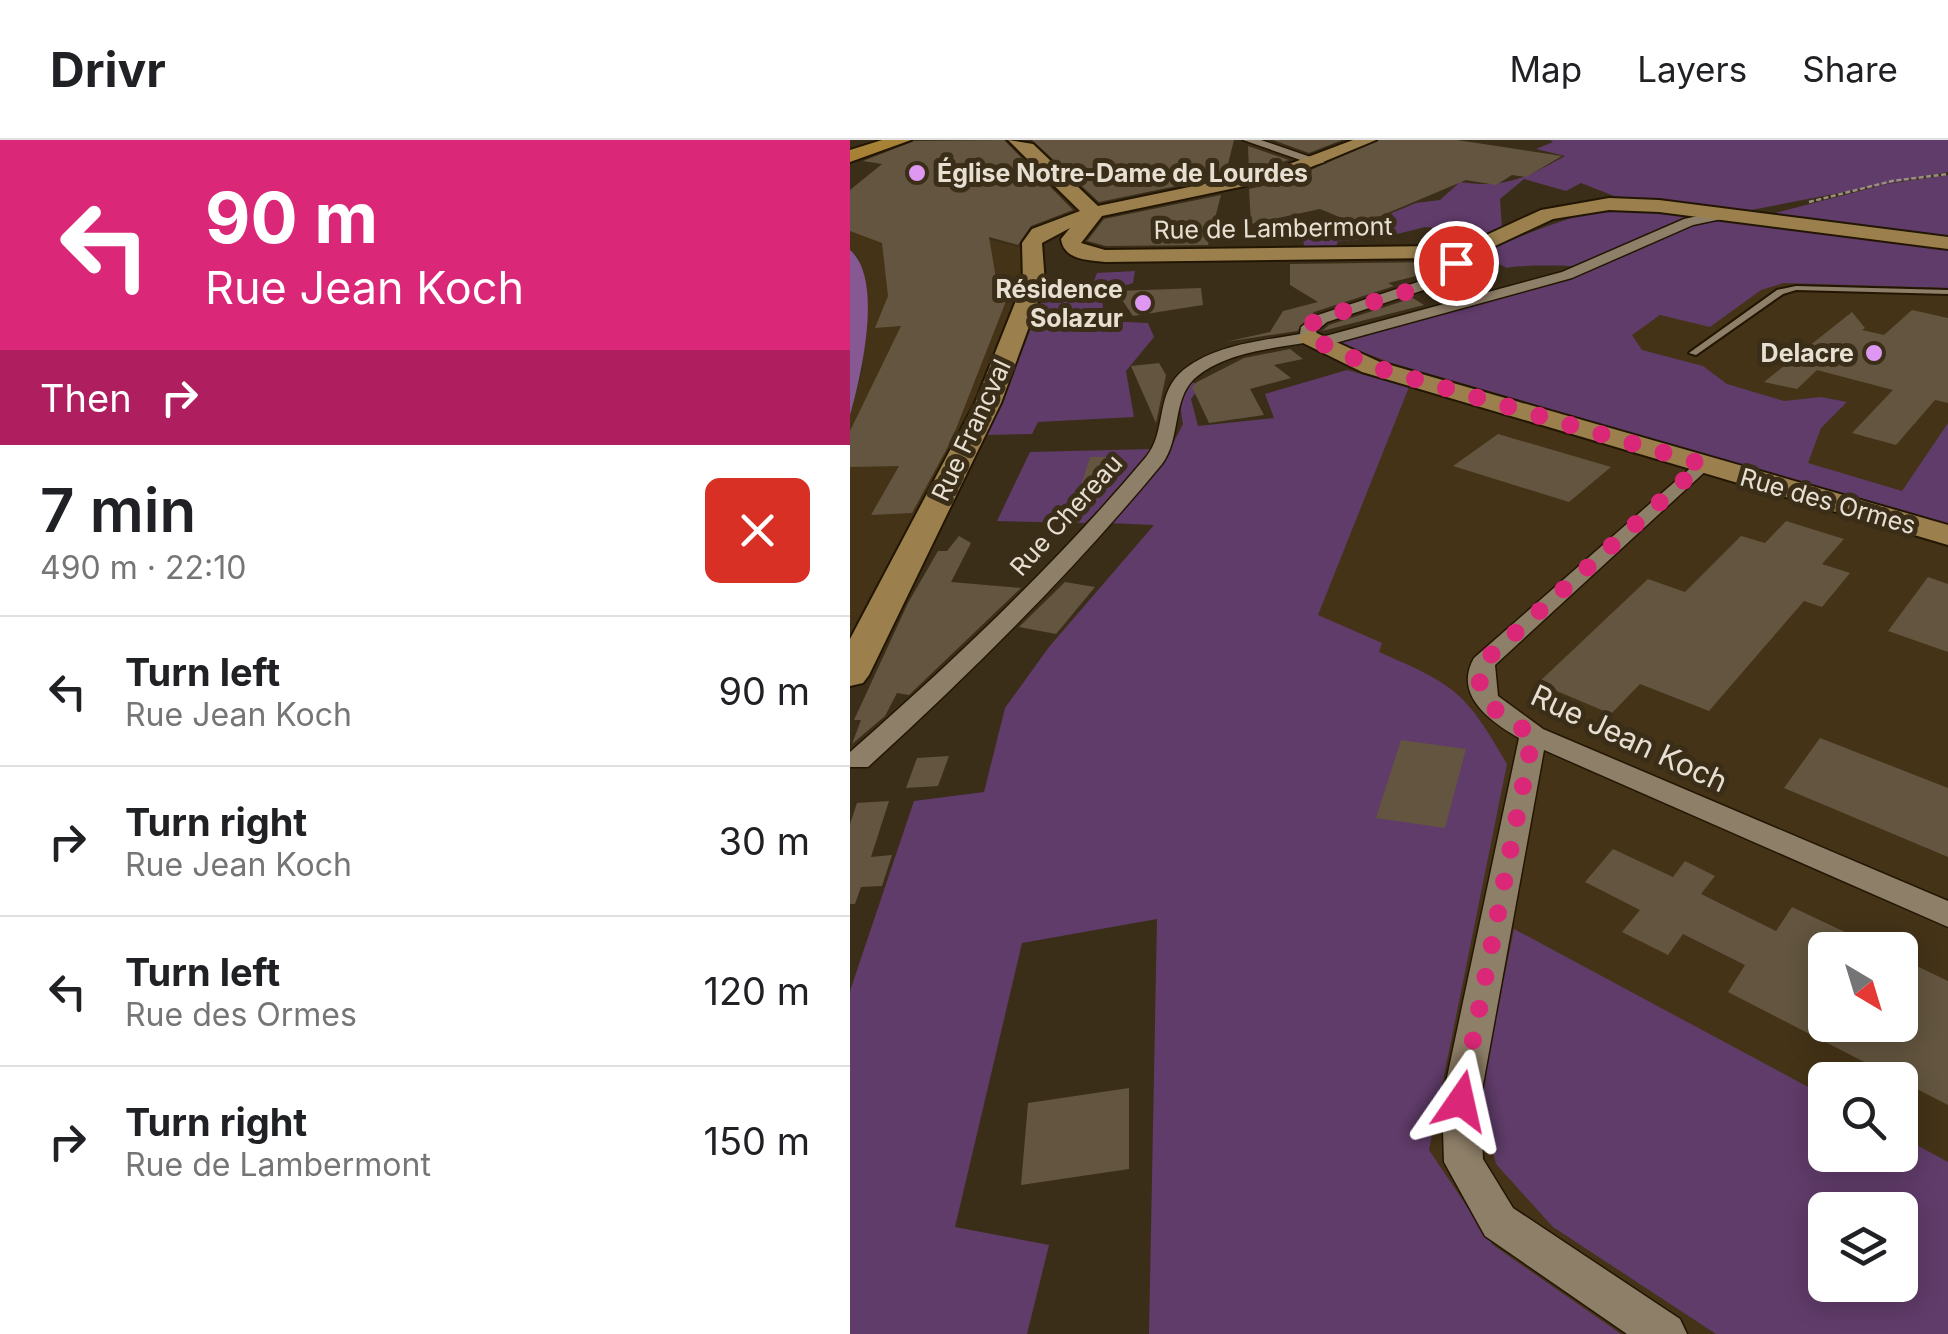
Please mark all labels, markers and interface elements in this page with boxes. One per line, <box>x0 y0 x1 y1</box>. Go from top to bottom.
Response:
text: Drivr <box>50 40 166 99</box>
text: Map <box>1510 48 1582 90</box>
text: Layers <box>1637 48 1747 90</box>
text: Share <box>1802 48 1898 90</box>
place label: Église Notre-Dame de Lourdes <box>937 157 1308 188</box>
marker: Église Notre-Dame de Lourdes <box>906 162 928 184</box>
text: 90 m <box>205 175 378 260</box>
icon: left <box>40 180 170 310</box>
street label: Rue de Lambermont <box>1153 211 1393 245</box>
pin <box>1414 221 1499 306</box>
icon: arrive <box>1429 236 1484 291</box>
text: Rue Jean Koch <box>205 260 524 315</box>
place label: Résidence Solazur <box>995 274 1123 333</box>
marker: Résidence Solazur <box>1132 292 1154 314</box>
place label: Delacre <box>1761 338 1854 368</box>
marker: Delacre <box>1863 342 1885 364</box>
street label: Rue Francval <box>925 355 1017 505</box>
icon: right <box>152 370 207 425</box>
text: Then <box>40 375 132 421</box>
street label: Rue Chereau <box>1004 448 1128 582</box>
street label: Rue des Ormes <box>1737 462 1919 540</box>
text: 7 min <box>40 474 196 546</box>
button: close <box>705 478 810 583</box>
text: 490 m · 22:10 <box>40 548 246 587</box>
text: Turn left <box>125 649 280 695</box>
icon: left <box>40 664 95 719</box>
text: 90 m <box>718 668 810 714</box>
street label: Rue Jean Koch <box>1525 677 1733 799</box>
text: Rue Jean Koch <box>125 695 352 734</box>
text: Turn right <box>125 799 307 845</box>
icon: right <box>40 814 95 869</box>
text: 30 m <box>719 818 810 864</box>
text: Rue Jean Koch <box>125 845 352 884</box>
north arrow <box>1808 932 1918 1042</box>
map controls <box>1808 932 1918 1302</box>
text: Turn left <box>125 949 280 995</box>
icon: left <box>40 964 95 1019</box>
text: 120 m <box>703 968 810 1014</box>
text: Rue des Ormes <box>125 995 357 1034</box>
position arrow <box>1409 1049 1513 1153</box>
button: search <box>1808 1062 1918 1172</box>
text: Turn right <box>125 1099 307 1145</box>
icon: right <box>40 1114 95 1169</box>
text: 150 m <box>703 1118 810 1164</box>
text: Rue de Lambermont <box>125 1145 431 1184</box>
button: layers <box>1808 1192 1918 1302</box>

